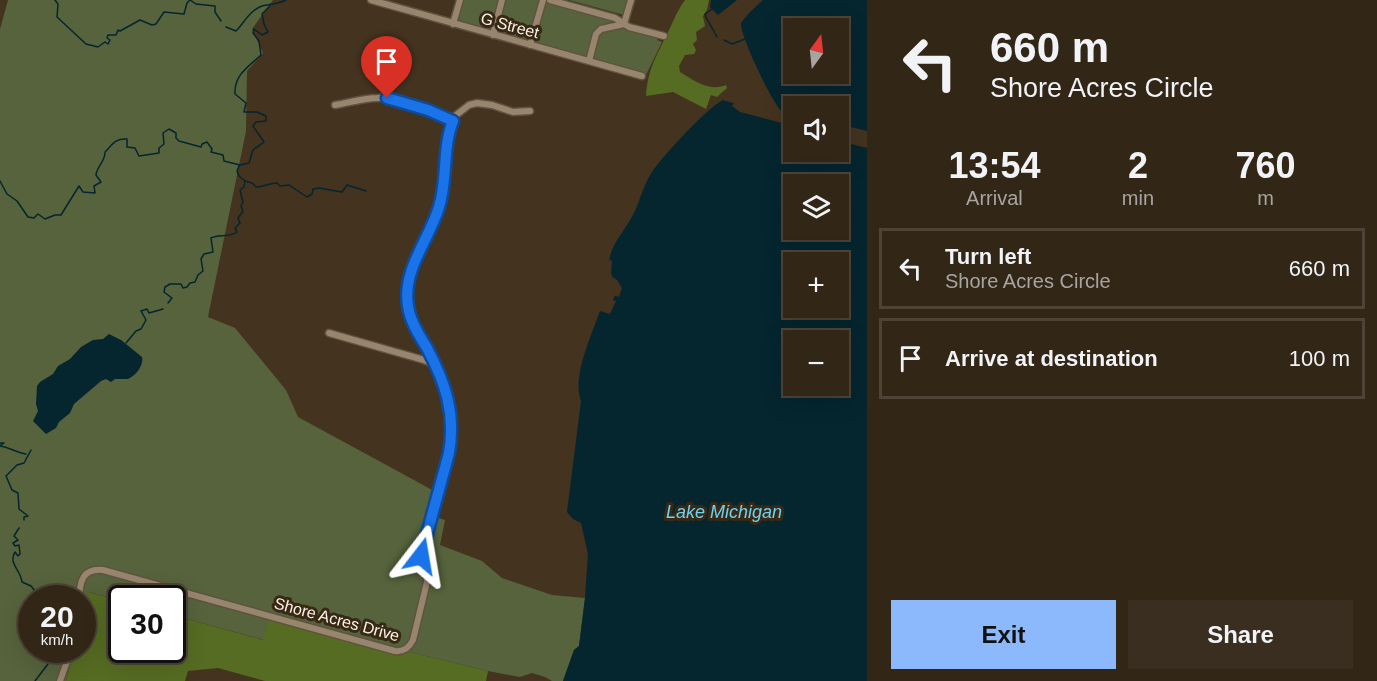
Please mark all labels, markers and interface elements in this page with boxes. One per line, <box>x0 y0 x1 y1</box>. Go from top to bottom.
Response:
street label: G Street <box>479 10 541 42</box>
north arrow <box>783 18 849 84</box>
map controls <box>783 18 849 396</box>
icon: left <box>891 24 969 102</box>
text: 660 m <box>990 24 1109 71</box>
pin <box>361 36 412 98</box>
icon: arrive <box>370 45 403 78</box>
text: Shore Acres Circle <box>990 73 1214 103</box>
button: sound <box>783 96 849 162</box>
text: 13:54 <box>948 145 1040 186</box>
text: 2 <box>1128 145 1148 186</box>
text: 760 <box>1235 145 1296 186</box>
button: layers <box>783 174 849 240</box>
text: Arrival <box>966 187 1023 209</box>
text: min <box>1122 187 1154 209</box>
text: m <box>1257 187 1274 209</box>
text: Turn left <box>945 244 1031 269</box>
button: + <box>783 252 849 318</box>
icon: left <box>894 252 927 285</box>
text: 660 m <box>1289 256 1350 281</box>
text: Shore Acres Circle <box>945 270 1111 292</box>
button: − <box>783 330 849 396</box>
icon: arrive <box>894 342 927 375</box>
text: Arrive at destination <box>945 346 1158 371</box>
text: 100 m <box>1289 346 1350 371</box>
water label: Lake Michigan <box>666 502 782 522</box>
position arrow <box>389 524 453 588</box>
speed limit sign: 30 <box>108 585 186 663</box>
street label: Shore Acres Drive <box>272 595 401 644</box>
text: 20 <box>40 600 74 633</box>
button: Exit <box>891 600 1116 669</box>
button: Share <box>1128 600 1353 669</box>
text: km/h <box>41 631 73 648</box>

